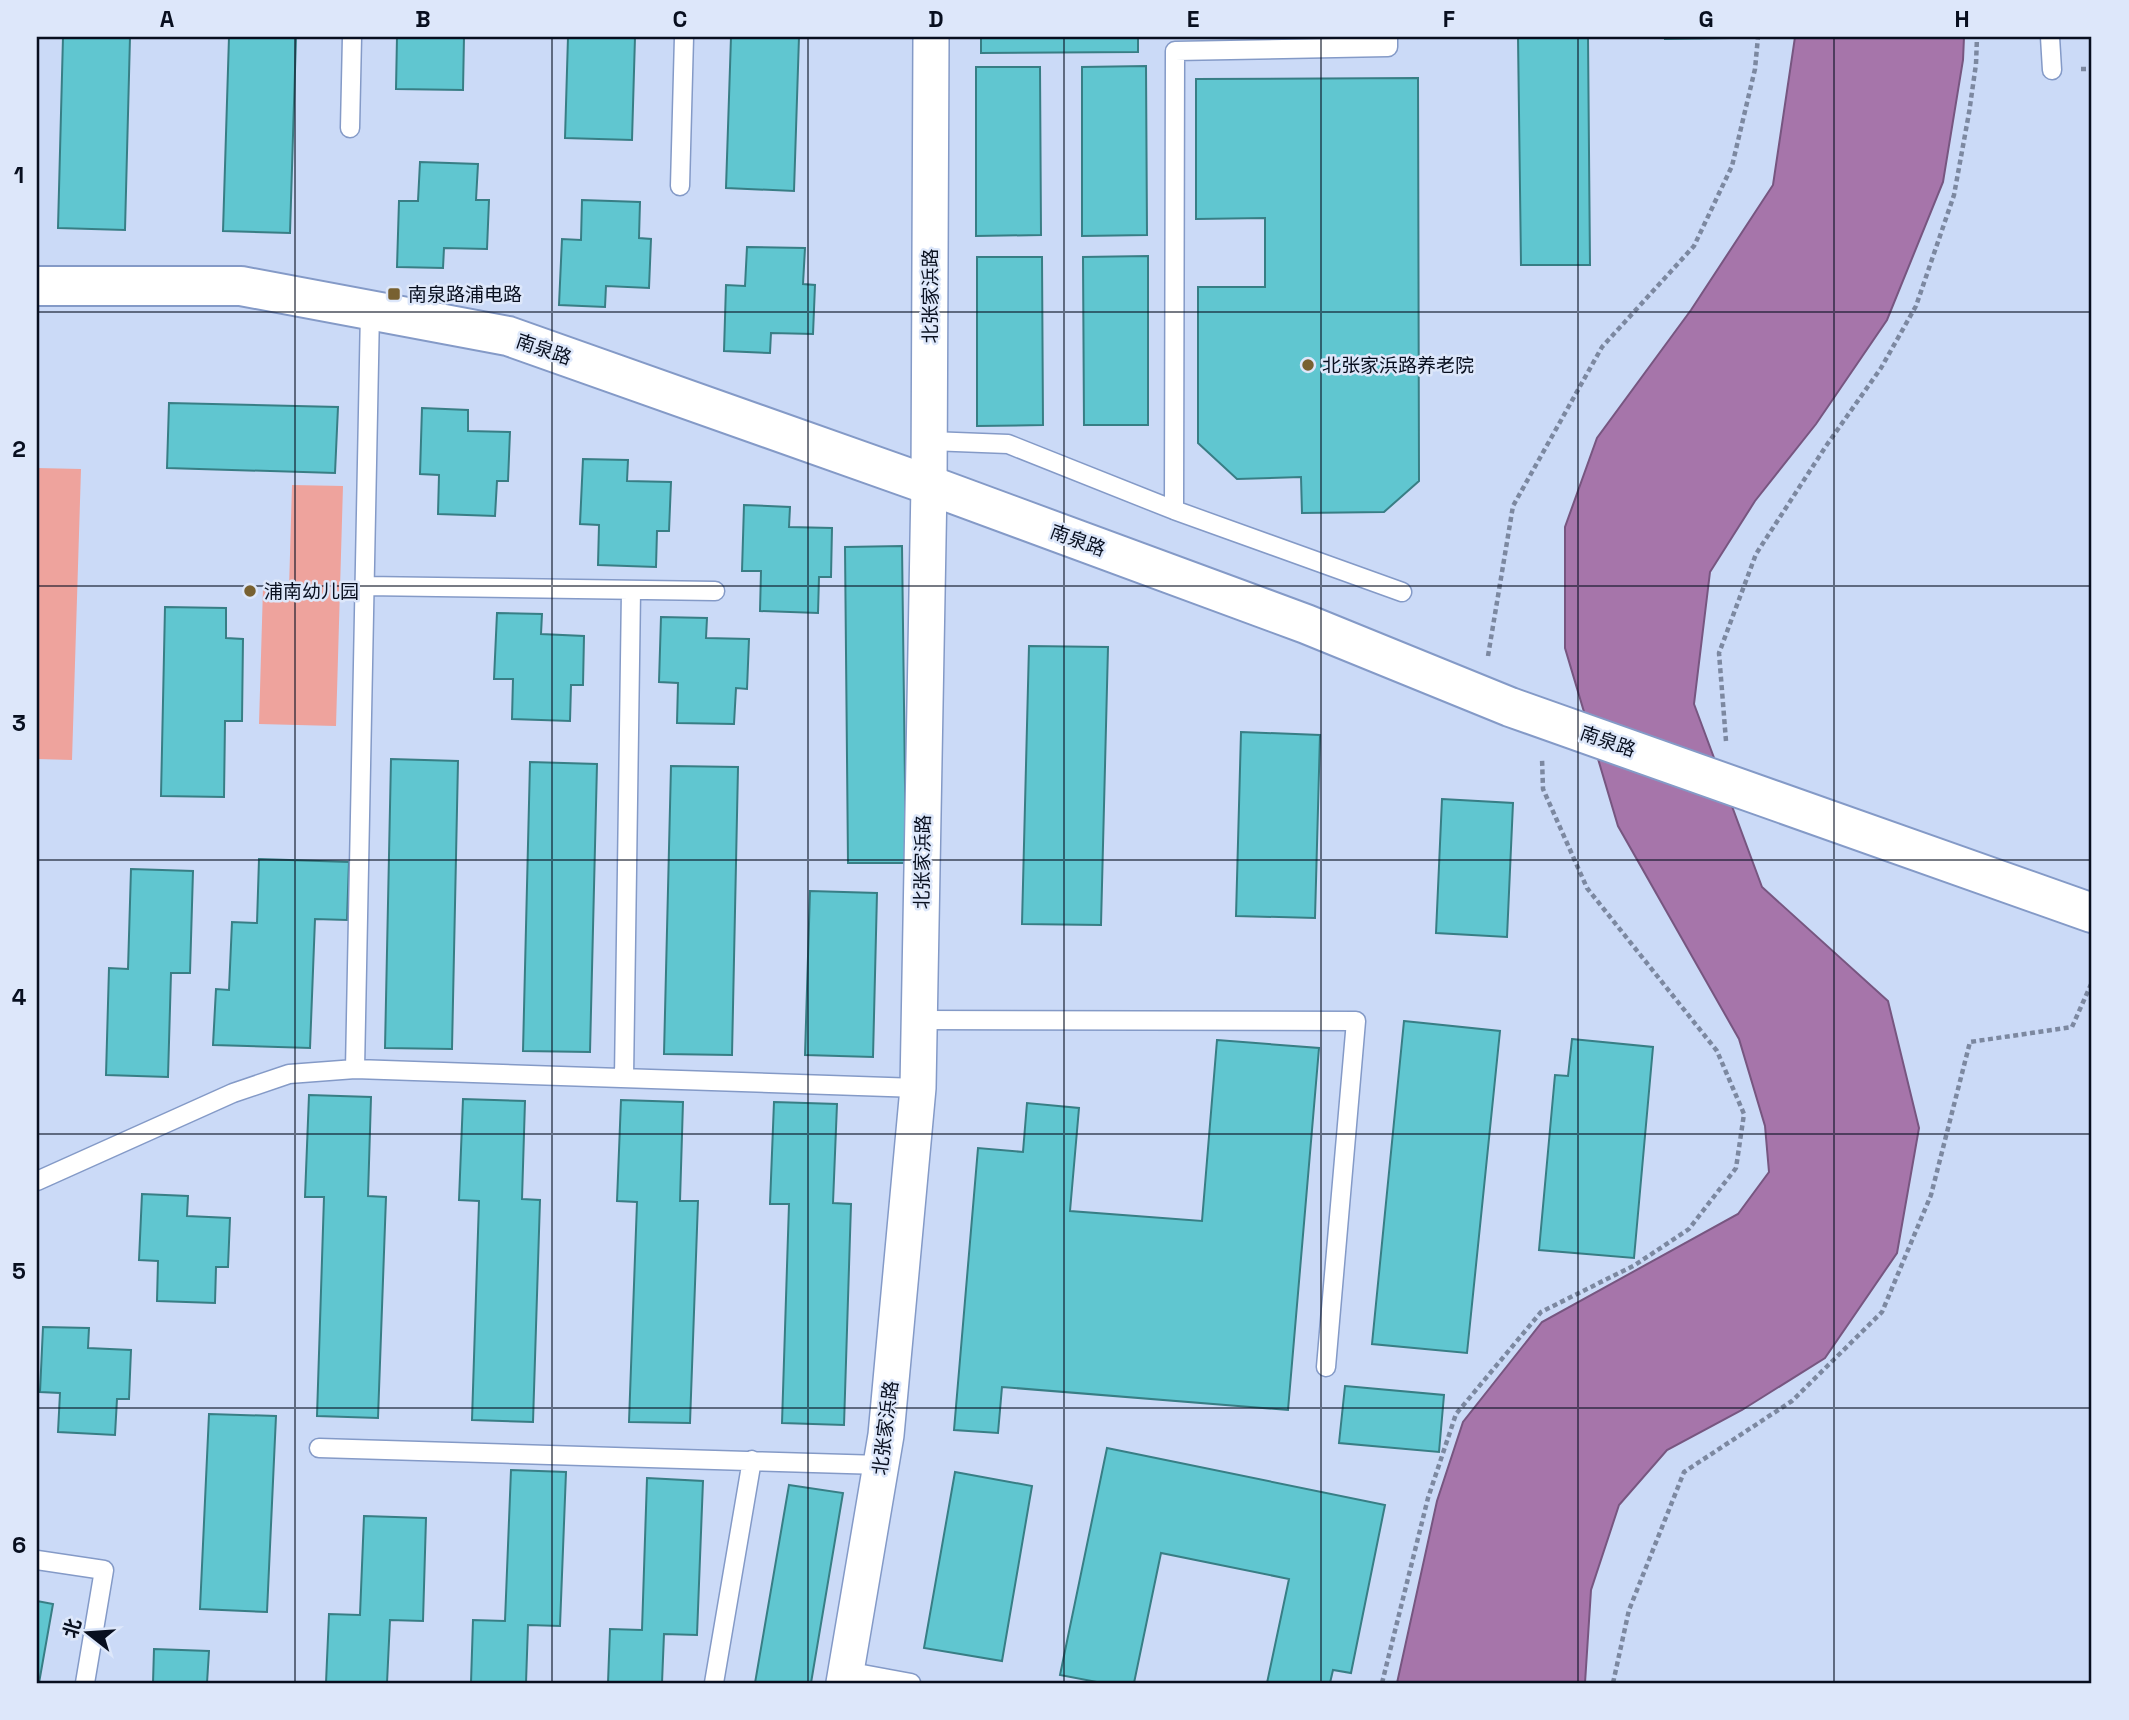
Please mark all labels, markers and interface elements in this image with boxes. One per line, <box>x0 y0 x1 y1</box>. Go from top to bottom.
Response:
text: A <box>160 4 175 34</box>
text: B <box>415 4 431 34</box>
text: C <box>673 4 687 34</box>
text: D <box>928 4 944 34</box>
text: E <box>1187 4 1199 34</box>
text: F <box>1443 4 1455 34</box>
text: G <box>1698 4 1714 34</box>
text: H <box>1954 4 1970 34</box>
text: 1 <box>14 160 24 190</box>
street label: 北张家浜路 <box>918 248 943 344</box>
place label: 南泉路浦电路 <box>408 282 522 307</box>
marker: 南泉路浦电路 <box>386 286 402 302</box>
street label: 南泉路 <box>513 328 575 371</box>
place label: 北张家浜路养老院 <box>1322 353 1474 378</box>
marker: 北张家浜路养老院 <box>1300 357 1316 373</box>
text: 2 <box>12 434 26 464</box>
street label: 南泉路 <box>1047 519 1109 562</box>
place label: 浦南幼儿园 <box>264 579 359 604</box>
marker: 浦南幼儿园 <box>242 583 258 599</box>
text: 3 <box>12 708 26 738</box>
street label: 南泉路 <box>1577 720 1639 763</box>
street label: 北张家浜路 <box>909 814 936 910</box>
text: 4 <box>12 982 27 1012</box>
text: 5 <box>12 1256 26 1286</box>
street label: 北张家浜路 <box>867 1379 904 1477</box>
text: 6 <box>12 1530 26 1560</box>
north arrow <box>52 1598 122 1668</box>
text: 北 <box>57 1615 87 1641</box>

